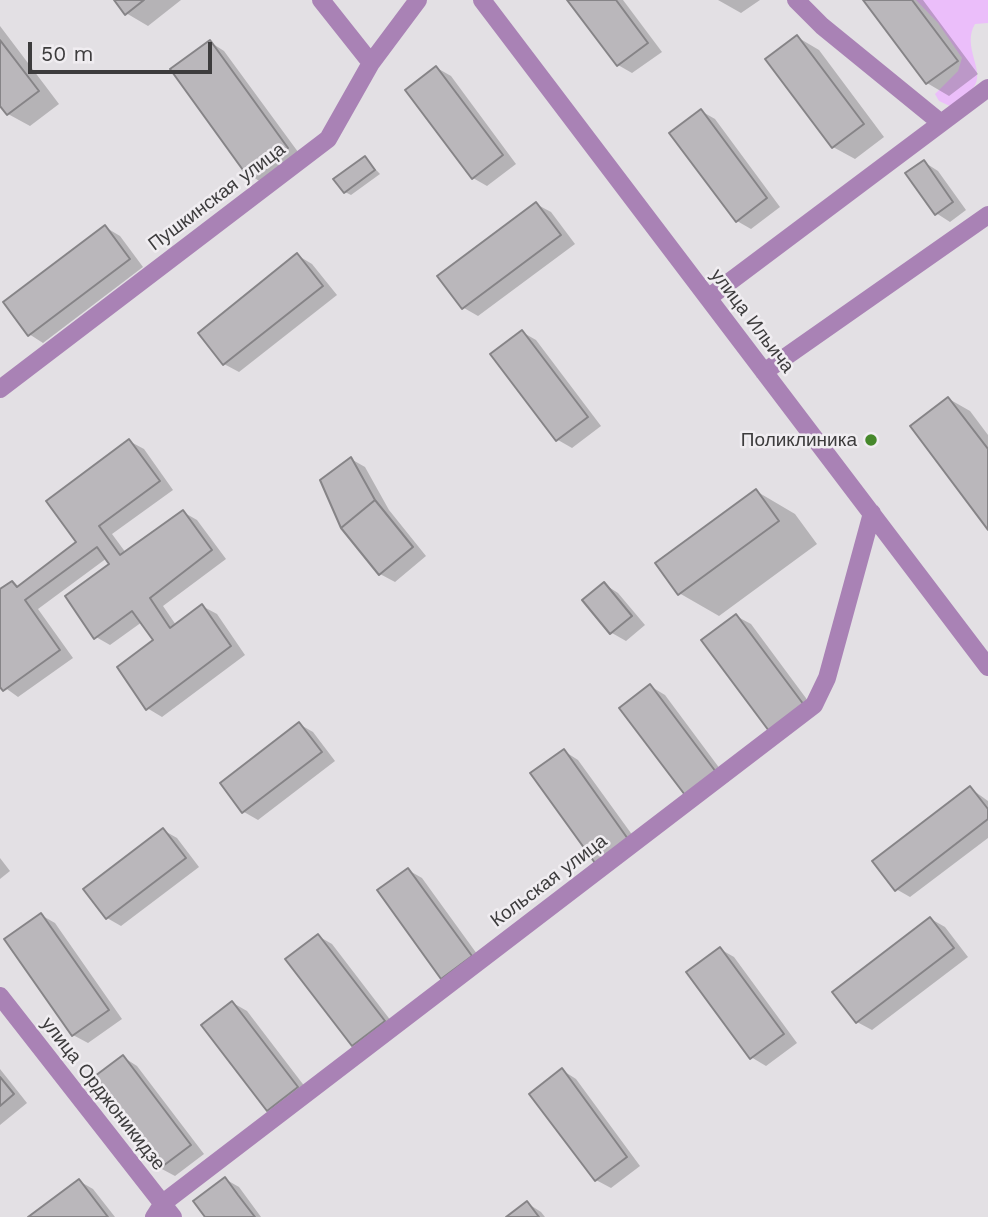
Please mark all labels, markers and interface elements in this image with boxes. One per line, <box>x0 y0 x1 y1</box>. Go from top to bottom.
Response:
scale bar <box>32 28 215 72</box>
text: 50 m <box>41 41 93 66</box>
street label: Пушкинская улица <box>144 138 290 256</box>
street label: улица Ильича <box>705 264 799 378</box>
place label: Поликлиника <box>741 429 857 451</box>
marker: Поликлиника <box>863 432 879 448</box>
street label: Кольская улица <box>486 830 612 932</box>
street label: улица Орджоникидзе <box>36 1013 170 1175</box>

